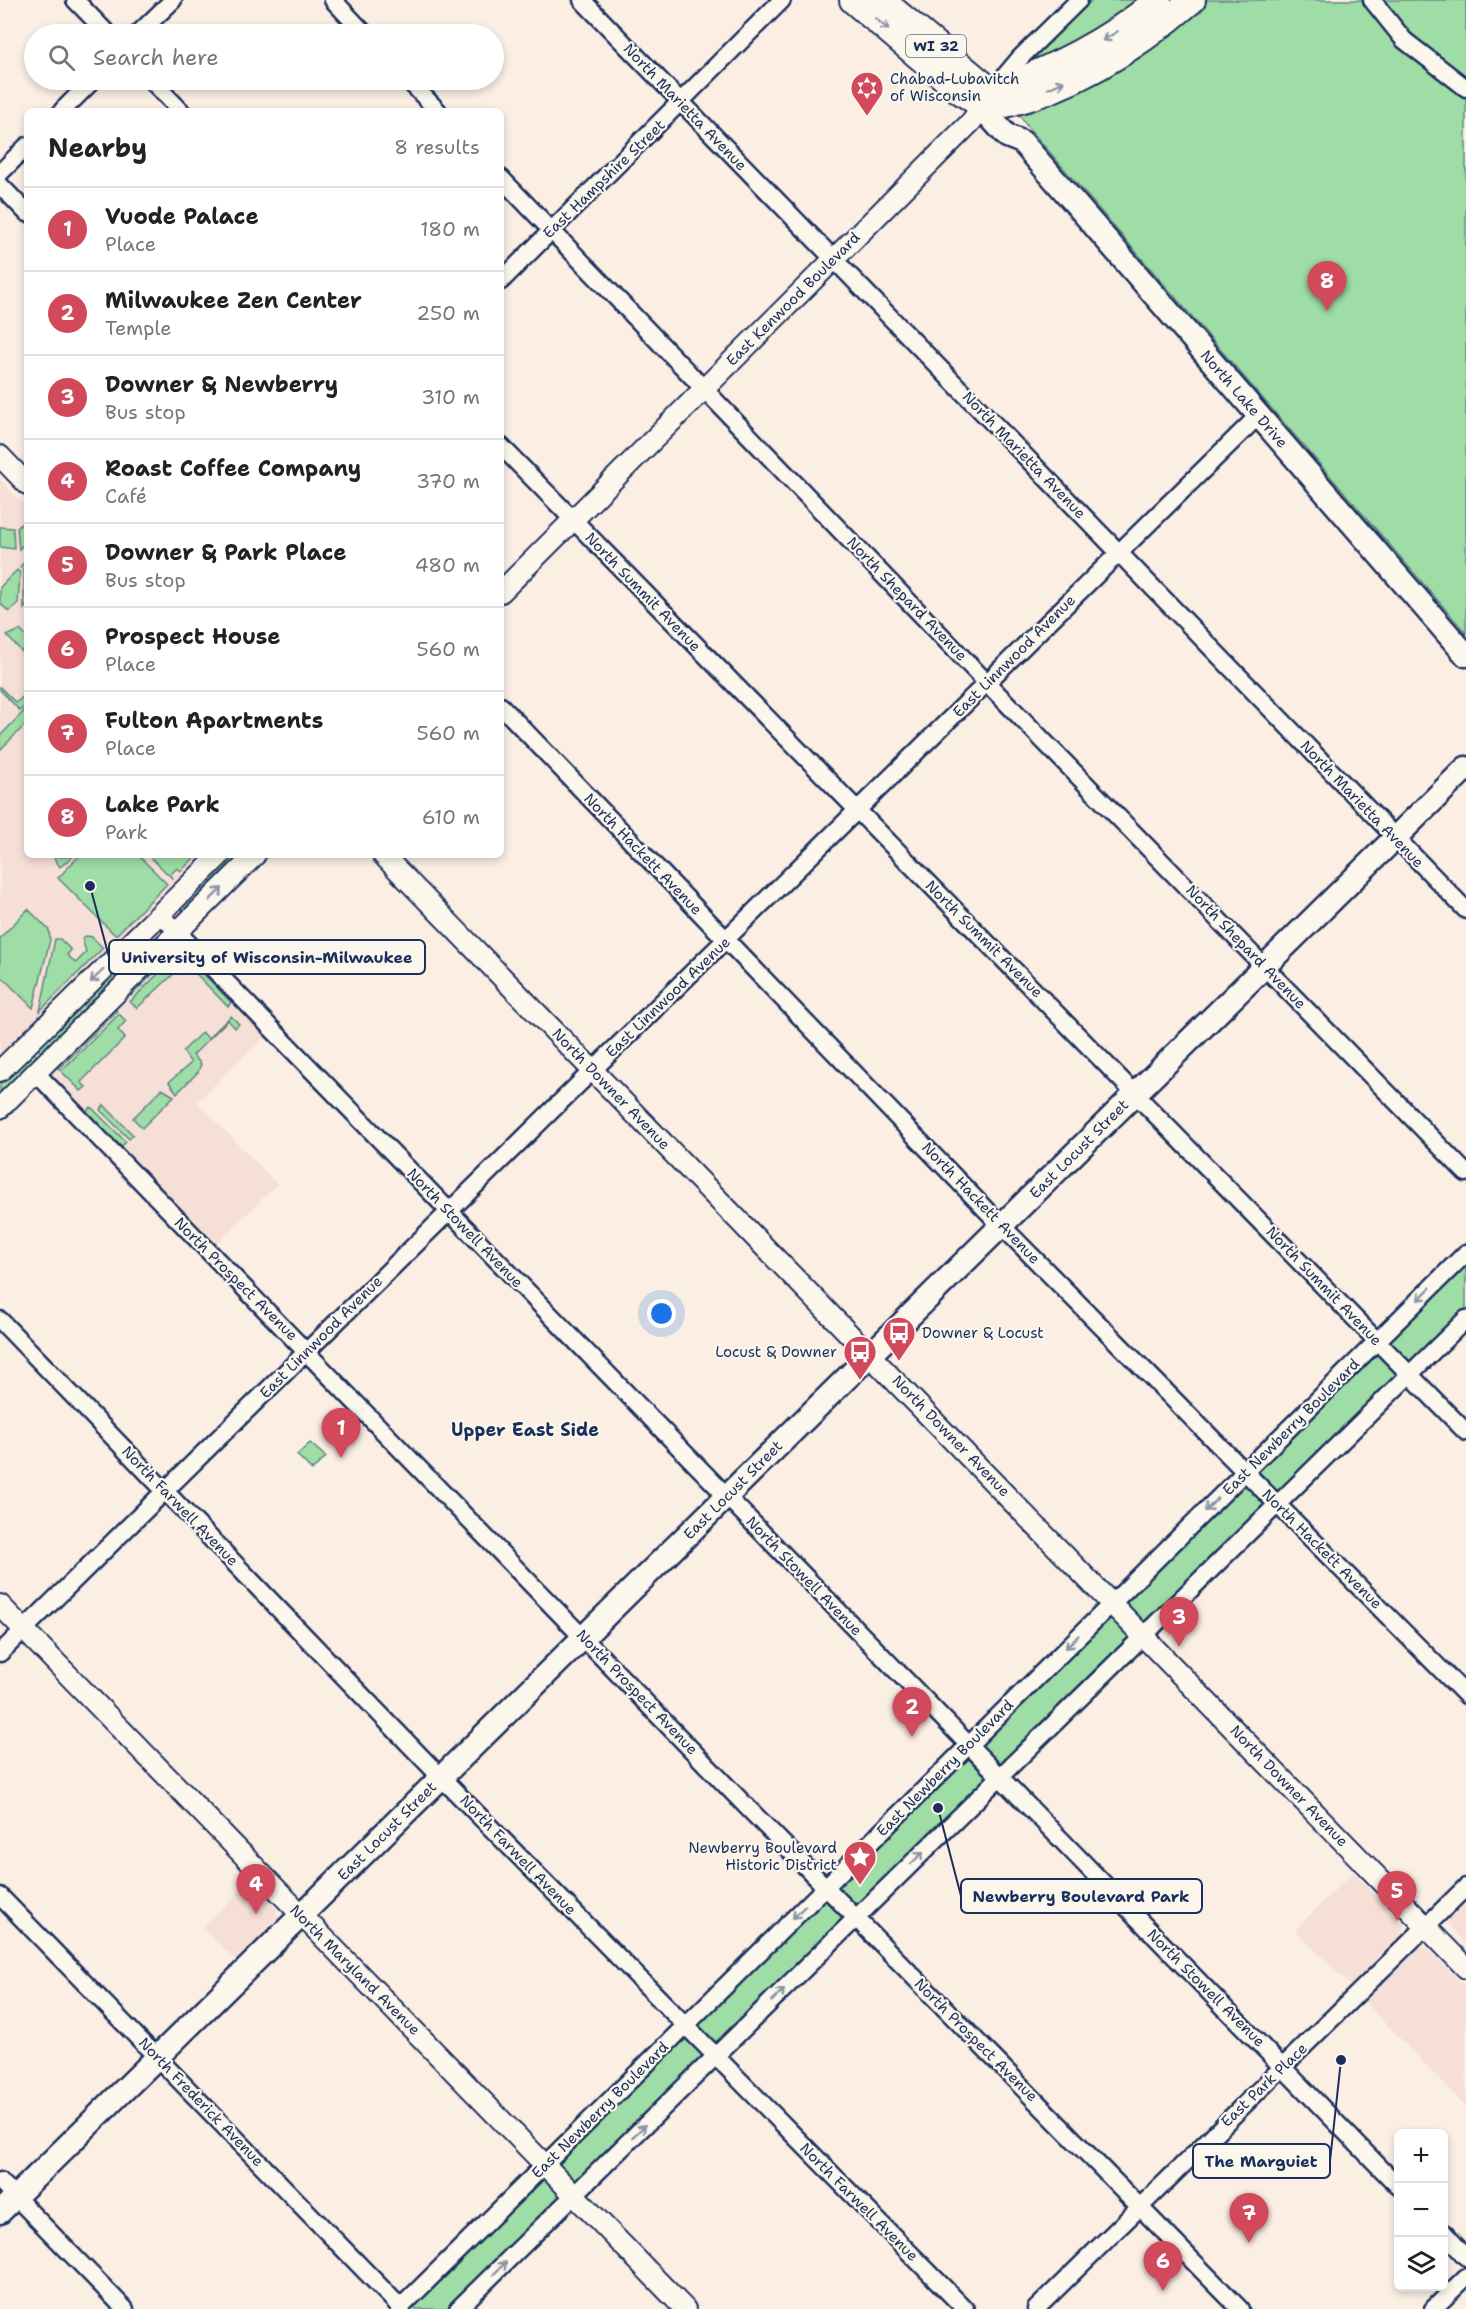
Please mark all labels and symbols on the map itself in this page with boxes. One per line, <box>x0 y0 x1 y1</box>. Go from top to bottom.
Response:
one-way arrow <box>874 17 889 31</box>
one-way arrow <box>1101 30 1118 43</box>
road number: WI 32 <box>906 35 966 57</box>
street label: North Marietta Avenue <box>619 39 751 175</box>
place label: Chabad-Lubavitch of Wisconsin <box>890 69 1019 106</box>
synagogue icon: Chabad-Lubavitch of Wisconsin <box>849 70 885 117</box>
one-way arrow <box>1047 79 1065 90</box>
street label: East Hampshire Street <box>539 115 669 243</box>
street label: East Kenwood Boulevard <box>722 227 865 370</box>
pin: 8 <box>1308 262 1346 311</box>
street label: North Lake Drive <box>1196 346 1292 452</box>
street label: North Marietta Avenue <box>958 387 1090 523</box>
street label: North Summit Avenue <box>581 528 705 656</box>
street label: North Shepard Avenue <box>842 533 972 665</box>
street label: East Linnwood Avenue <box>948 590 1080 722</box>
street label: North Marietta Avenue <box>1296 736 1428 872</box>
street label: North Hackett Avenue <box>579 789 707 919</box>
street label: North Summit Avenue <box>921 876 1047 1002</box>
street label: North Shepard Avenue <box>1181 881 1311 1013</box>
one-way arrow <box>209 886 224 901</box>
street label: East Linnwood Avenue <box>601 932 735 1062</box>
callout: University of Wisconsin-Milwaukee <box>109 940 425 974</box>
text: University of Wisconsin-Milwaukee <box>121 947 413 968</box>
one-way arrow <box>90 968 105 983</box>
street label: North Downer Avenue <box>548 1024 674 1154</box>
street label: East Locust Street <box>1025 1095 1133 1203</box>
street label: North Hackett Avenue <box>917 1138 1045 1268</box>
street label: North Stowell Avenue <box>403 1164 527 1292</box>
street label: North Prospect Avenue <box>170 1213 302 1345</box>
street label: North Summit Avenue <box>1262 1222 1386 1350</box>
street label: East Linnwood Avenue <box>255 1271 387 1403</box>
one-way arrow <box>1417 1287 1432 1302</box>
your location <box>647 1299 676 1328</box>
bus stop icon: Downer & Locust <box>881 1315 917 1362</box>
place label: Downer & Locust <box>922 1323 1044 1343</box>
bus stop icon: Locust & Downer <box>842 1334 878 1381</box>
place label: Locust & Downer <box>715 1342 837 1362</box>
street label: East Newberry Boulevard <box>1218 1354 1364 1500</box>
street label: North Downer Avenue <box>888 1371 1014 1501</box>
pin: 1 <box>322 1408 360 1458</box>
district label: Upper East Side <box>451 1418 599 1442</box>
street label: East Locust Street <box>679 1436 787 1544</box>
street label: North Farwell Avenue <box>117 1442 243 1570</box>
street label: North Hackett Avenue <box>1258 1485 1386 1613</box>
one-way arrow <box>1204 1498 1219 1513</box>
street label: North Stowell Avenue <box>742 1512 866 1640</box>
pin: 3 <box>1160 1598 1198 1647</box>
street label: North Prospect Avenue <box>572 1625 702 1759</box>
one-way arrow <box>1065 1635 1080 1650</box>
pin: 2 <box>892 1688 932 1737</box>
street label: East Newberry Boulevard <box>872 1695 1018 1841</box>
street label: North Downer Avenue <box>1226 1721 1352 1851</box>
street label: East Locust Street <box>333 1777 441 1885</box>
street label: North Farwell Avenue <box>455 1791 581 1919</box>
place label: Newberry Boulevard Historic District <box>688 1838 837 1875</box>
place icon: Newberry Boulevard Historic District <box>842 1839 878 1886</box>
one-way arrow <box>909 1851 924 1865</box>
pin: 4 <box>236 1864 276 1914</box>
pin: 5 <box>1378 1872 1416 1921</box>
callout: Newberry Boulevard Park <box>961 1879 1202 1913</box>
text: Newberry Boulevard Park <box>973 1886 1189 1907</box>
street label: North Maryland Avenue <box>285 1900 425 2040</box>
one-way arrow <box>792 1905 807 1920</box>
street label: North Stowell Avenue <box>1143 1925 1269 2051</box>
street label: North Prospect Avenue <box>910 1974 1042 2106</box>
one-way arrow <box>770 1987 785 2002</box>
street label: North Frederick Avenue <box>134 2033 268 2171</box>
street label: East Newberry Boulevard <box>527 2037 673 2183</box>
street label: East Park Place <box>1217 2039 1311 2131</box>
one-way arrow <box>631 2124 646 2139</box>
street label: North Farwell Avenue <box>796 2139 922 2265</box>
callout: The Marguiet <box>1193 2144 1330 2178</box>
text: The Marguiet <box>1204 2151 1318 2172</box>
pin: 7 <box>1230 2194 1268 2243</box>
pin: 6 <box>1144 2242 1182 2291</box>
one-way arrow <box>492 2261 507 2275</box>

